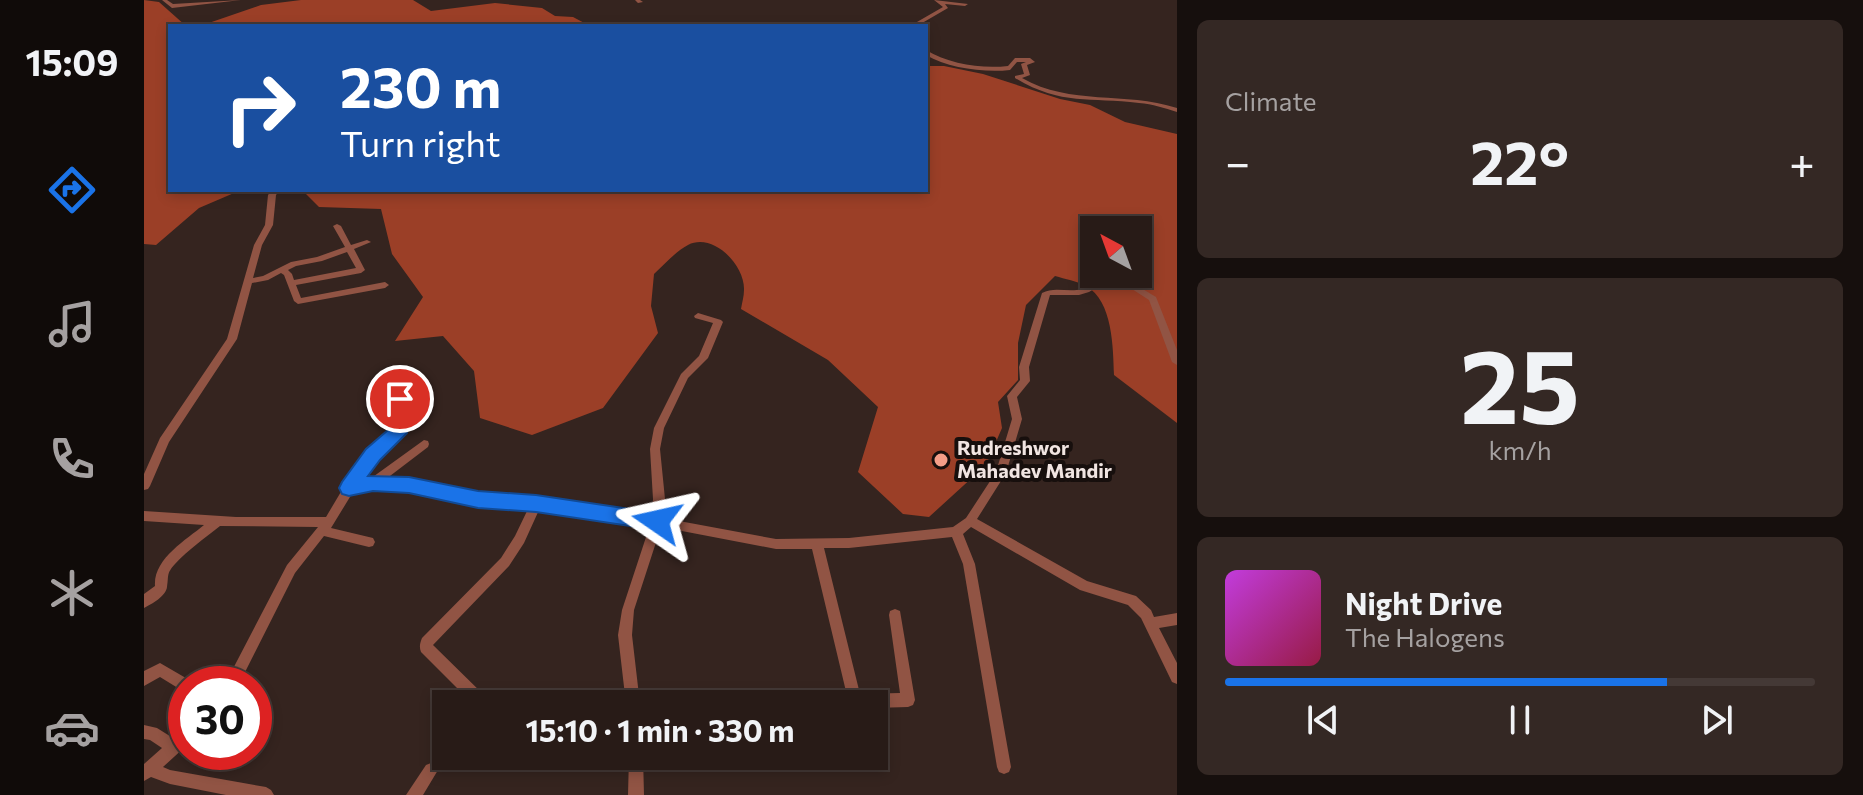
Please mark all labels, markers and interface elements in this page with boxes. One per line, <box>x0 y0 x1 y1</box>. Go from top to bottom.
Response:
text: 15:09 <box>26 39 118 83</box>
text: 230 m <box>340 51 501 120</box>
icon: right <box>208 56 312 160</box>
text: Climate <box>1225 85 1317 116</box>
text: Turn right <box>340 120 501 164</box>
text: 22° <box>1470 124 1569 197</box>
text: − <box>1225 134 1250 188</box>
text: + <box>1789 134 1815 188</box>
icon: directions <box>44 162 100 218</box>
north arrow <box>1080 216 1152 288</box>
map controls <box>1080 216 1152 288</box>
icon: music <box>44 296 100 352</box>
text: 25 <box>1460 318 1580 445</box>
pin <box>366 365 434 433</box>
icon: arrive <box>378 377 422 421</box>
icon: phone <box>44 431 100 487</box>
text: km/h <box>1488 434 1552 465</box>
place label: Rudreshwor Mahadev Mandir <box>957 435 1112 482</box>
marker: Rudreshwor Mahadev Mandir <box>932 451 950 469</box>
position arrow <box>615 479 699 563</box>
icon: climate <box>44 565 100 621</box>
text: Night Drive <box>1345 584 1502 621</box>
text: The Halogens <box>1345 621 1505 652</box>
speed limit sign: 30 <box>168 666 272 770</box>
icon: previous <box>1301 698 1345 742</box>
icon: pause <box>1498 698 1542 742</box>
icon: next <box>1695 698 1739 742</box>
icon: car <box>44 700 100 756</box>
text: 15:10 · 1 min · 330 m <box>525 711 795 748</box>

